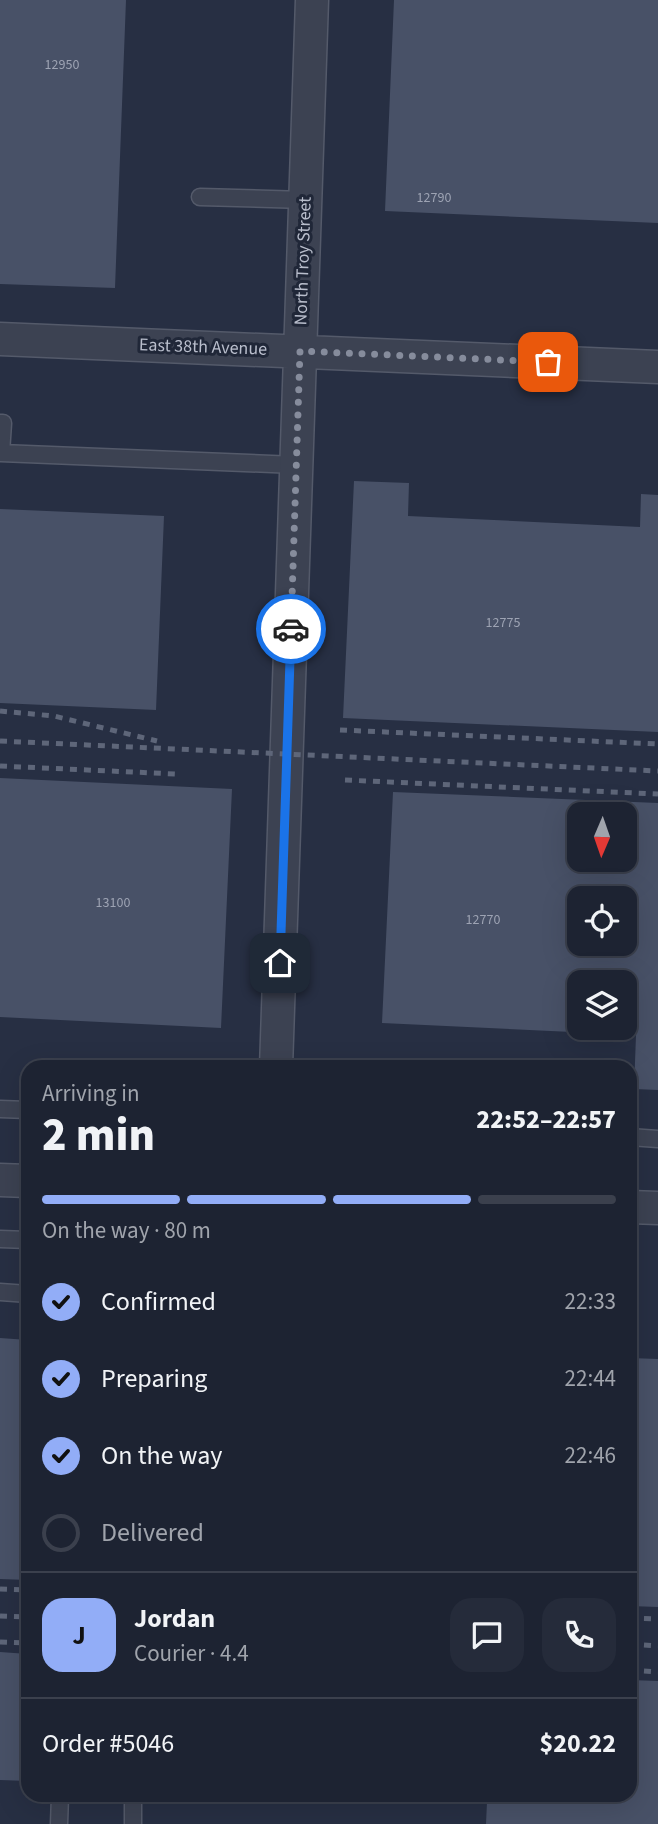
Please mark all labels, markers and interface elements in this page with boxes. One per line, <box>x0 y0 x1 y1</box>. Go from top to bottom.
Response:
house number: 12950 <box>45 55 79 75</box>
house number: 12790 <box>417 188 451 208</box>
street label: North Troy Street <box>288 196 318 326</box>
street label: East 38th Avenue <box>138 332 268 362</box>
pin <box>518 332 578 392</box>
icon: bag <box>529 343 567 381</box>
courier <box>256 594 326 664</box>
icon: car <box>272 610 310 648</box>
house number: 12775 <box>486 613 520 633</box>
north arrow <box>567 802 637 872</box>
map controls <box>567 802 637 1040</box>
button: locate <box>567 886 637 956</box>
house number: 13100 <box>96 893 130 913</box>
house number: 12770 <box>466 910 500 930</box>
pin <box>250 933 310 993</box>
icon: home <box>261 944 299 982</box>
button: layers <box>567 970 637 1040</box>
text: Arriving in <box>42 1077 140 1110</box>
text: 22:52–22:57 <box>476 1101 616 1138</box>
text: 2 min <box>42 1103 155 1168</box>
text: On the way · 80 m <box>42 1214 211 1247</box>
icon: check <box>42 1283 80 1321</box>
text: Confirmed <box>101 1283 216 1320</box>
text: 22:33 <box>565 1285 616 1318</box>
icon: check <box>42 1360 80 1398</box>
text: Preparing <box>101 1360 207 1397</box>
text: 22:44 <box>565 1362 616 1395</box>
icon: check <box>42 1437 80 1475</box>
text: On the way <box>101 1437 222 1474</box>
text: 22:46 <box>565 1439 616 1472</box>
text: Delivered <box>101 1514 204 1551</box>
button: chat <box>450 1598 524 1672</box>
button: phone <box>542 1598 616 1672</box>
text: Jordan <box>134 1600 215 1637</box>
text: J <box>72 1617 86 1654</box>
text: Courier · 4.4 <box>134 1637 249 1670</box>
text: Order #5046 <box>42 1725 174 1762</box>
text: $20.22 <box>540 1725 616 1762</box>

